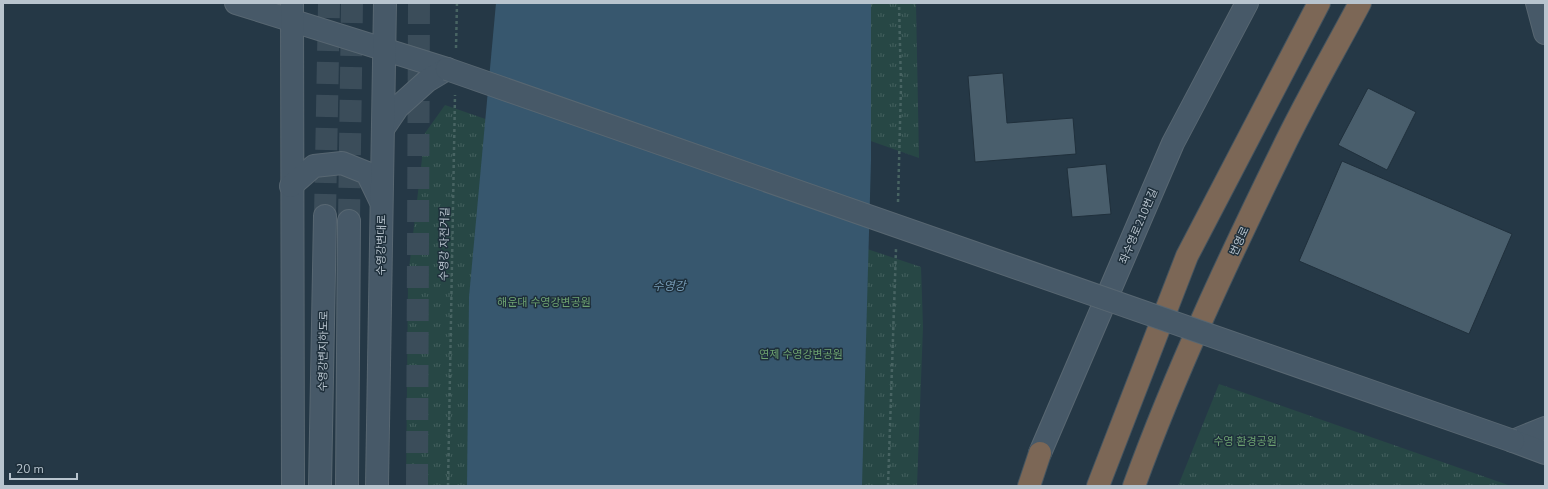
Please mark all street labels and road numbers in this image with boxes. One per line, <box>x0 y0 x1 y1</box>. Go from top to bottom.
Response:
street label: 좌수영로210번길 <box>1116 186 1161 266</box>
street label: 수영강 자전거길 <box>436 207 453 281</box>
street label: 수영강변대로 <box>373 215 390 276</box>
street label: 번영로 <box>1226 224 1253 258</box>
street label: 수영강변지하도로 <box>315 310 332 392</box>

